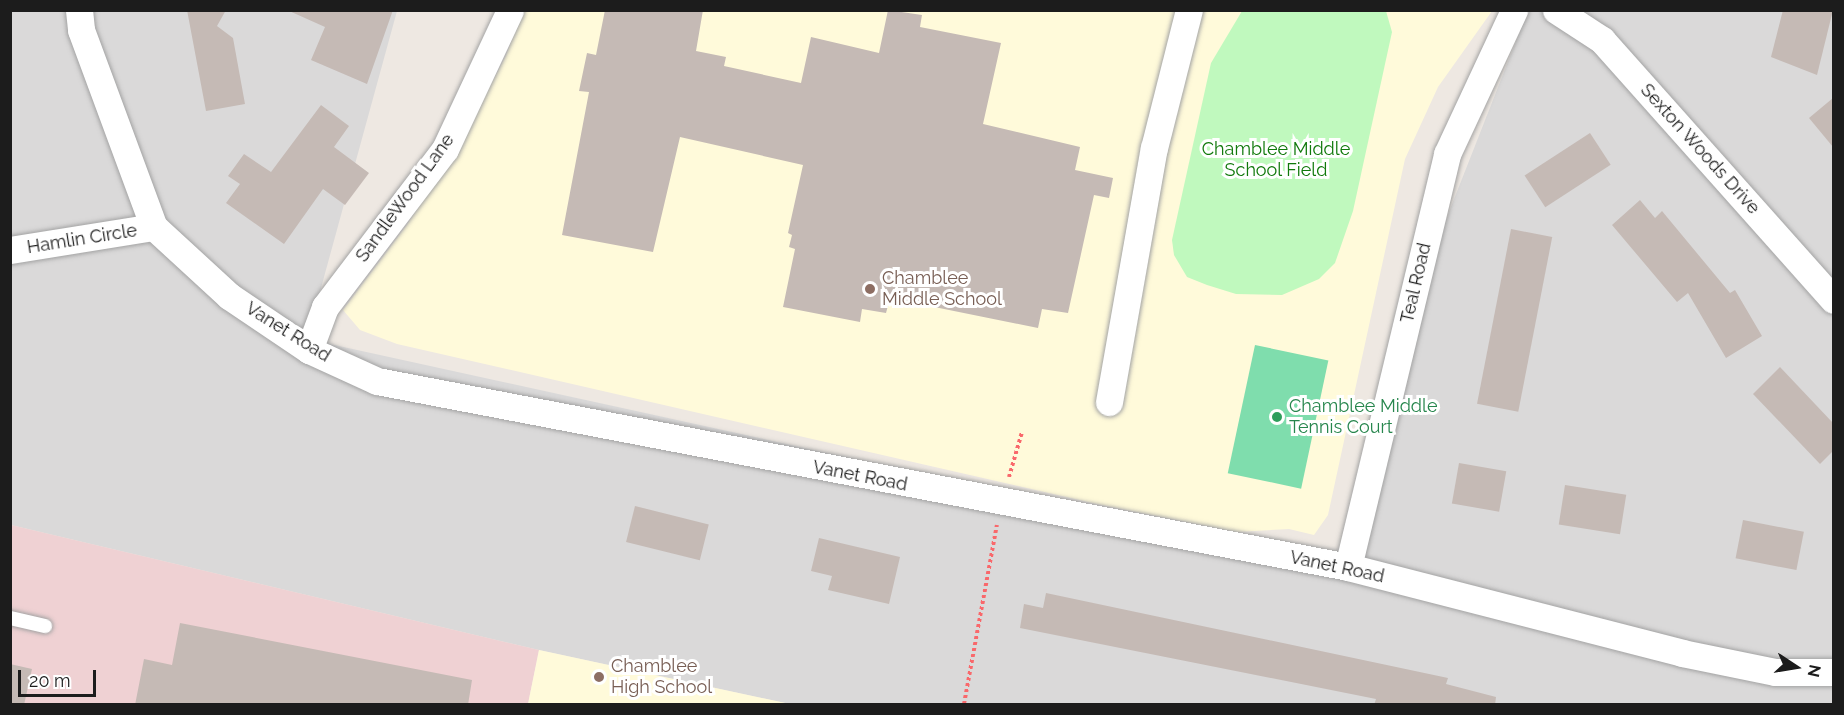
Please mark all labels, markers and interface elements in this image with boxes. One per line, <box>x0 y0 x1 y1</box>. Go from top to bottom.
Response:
street label: Sexton Woods Drive <box>1636 79 1764 219</box>
street label: SandleWood Lane <box>351 130 459 266</box>
park label: Chamblee Middle School Field <box>1202 139 1350 182</box>
street label: Hamlin Circle <box>25 220 139 258</box>
street label: Teal Road <box>1396 241 1436 325</box>
place label: Chamblee Middle School <box>882 268 1002 310</box>
marker: Chamblee Middle School <box>863 282 877 296</box>
street label: Vanet Road <box>242 297 334 367</box>
place label: Chamblee Middle Tennis Court <box>1289 396 1437 438</box>
marker: Chamblee Middle Tennis Court <box>1270 410 1284 424</box>
street label: Vanet Road <box>811 456 909 496</box>
street label: Vanet Road <box>1288 546 1386 588</box>
north arrow <box>1766 637 1826 697</box>
place label: Chamblee High School <box>611 656 712 698</box>
scale bar <box>21 658 99 696</box>
text: N <box>1804 663 1825 679</box>
text: 20 m <box>29 670 71 691</box>
marker: Chamblee High School <box>592 670 606 684</box>

